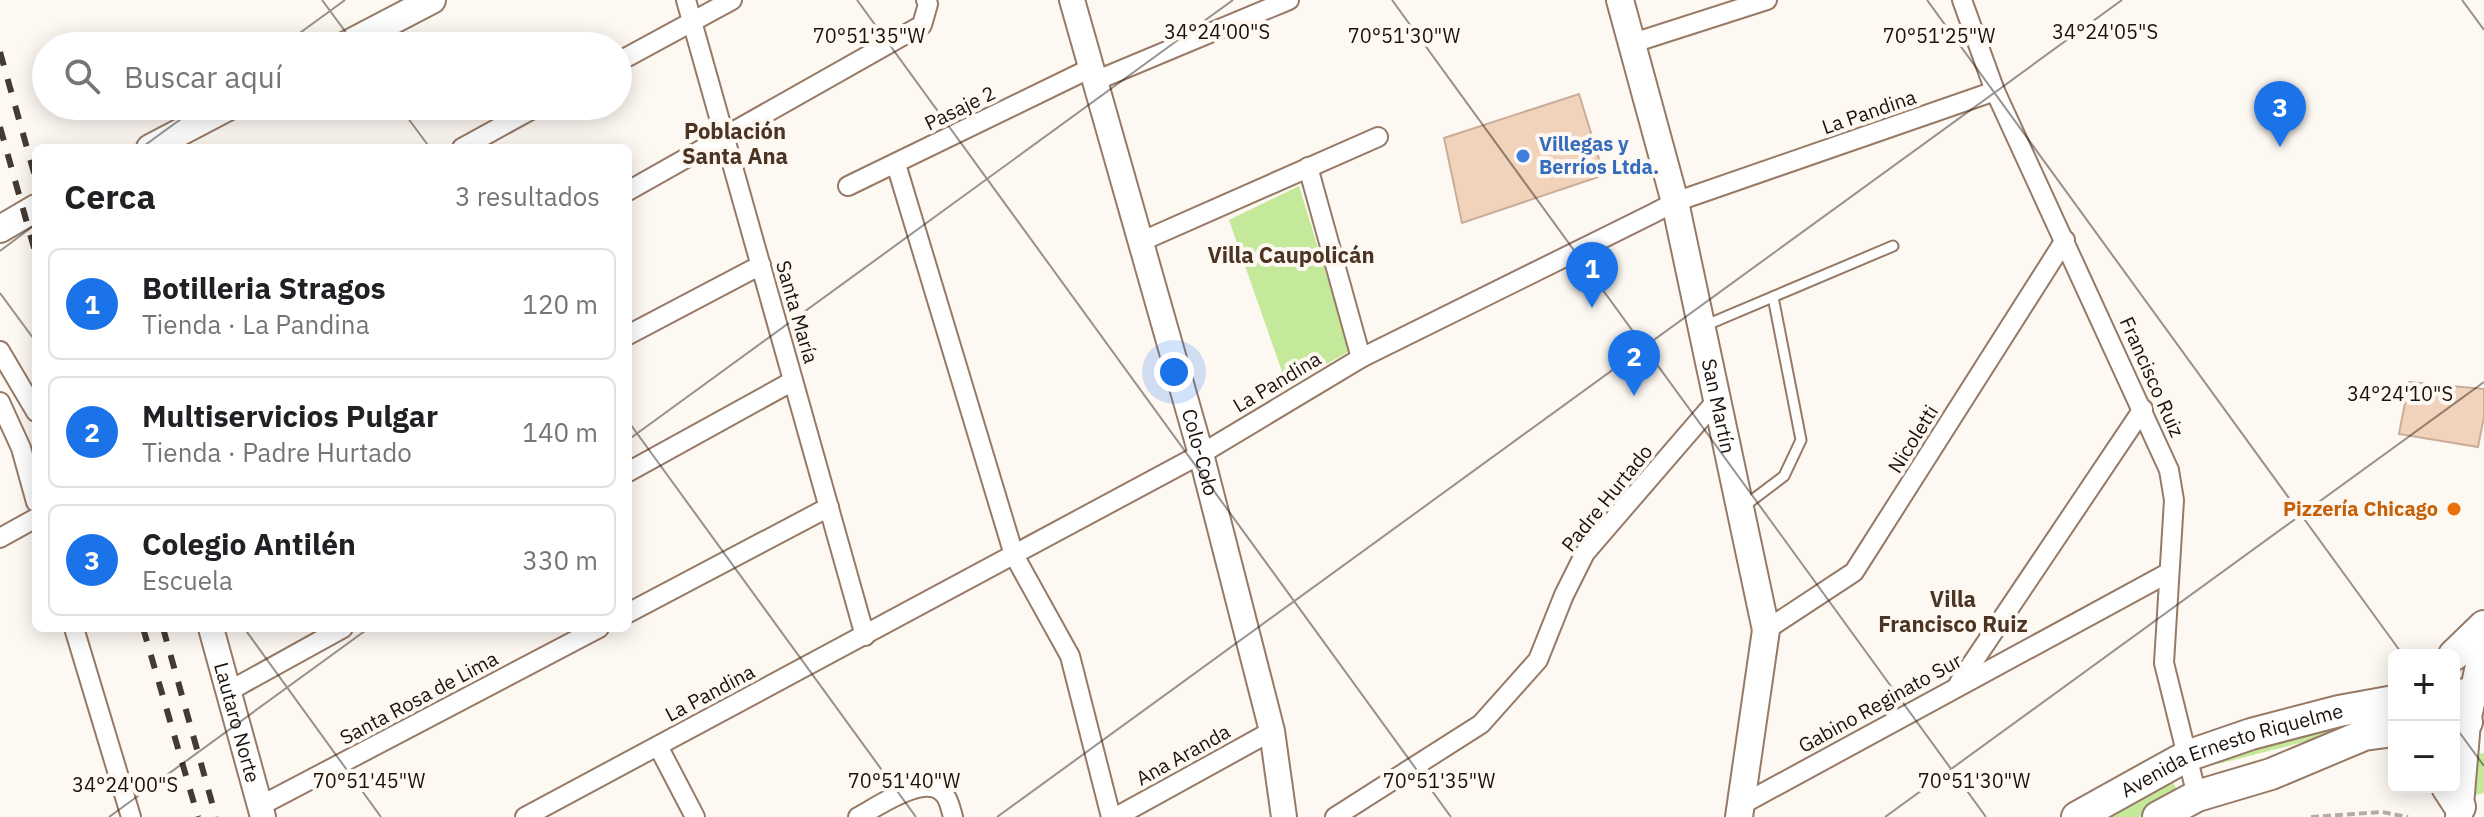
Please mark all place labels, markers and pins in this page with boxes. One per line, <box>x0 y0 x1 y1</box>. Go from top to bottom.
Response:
pin: 3 <box>2254 81 2306 147</box>
place label: Villegas y Berríos Ltda. <box>1539 130 1659 180</box>
marker: Villegas y Berríos Ltda. <box>1514 147 1532 165</box>
pin: 1 <box>1566 242 1618 308</box>
pin: 2 <box>1608 330 1660 396</box>
place label: Pizzería Chicago <box>2283 495 2438 522</box>
marker: Pizzería Chicago <box>2445 500 2463 518</box>

